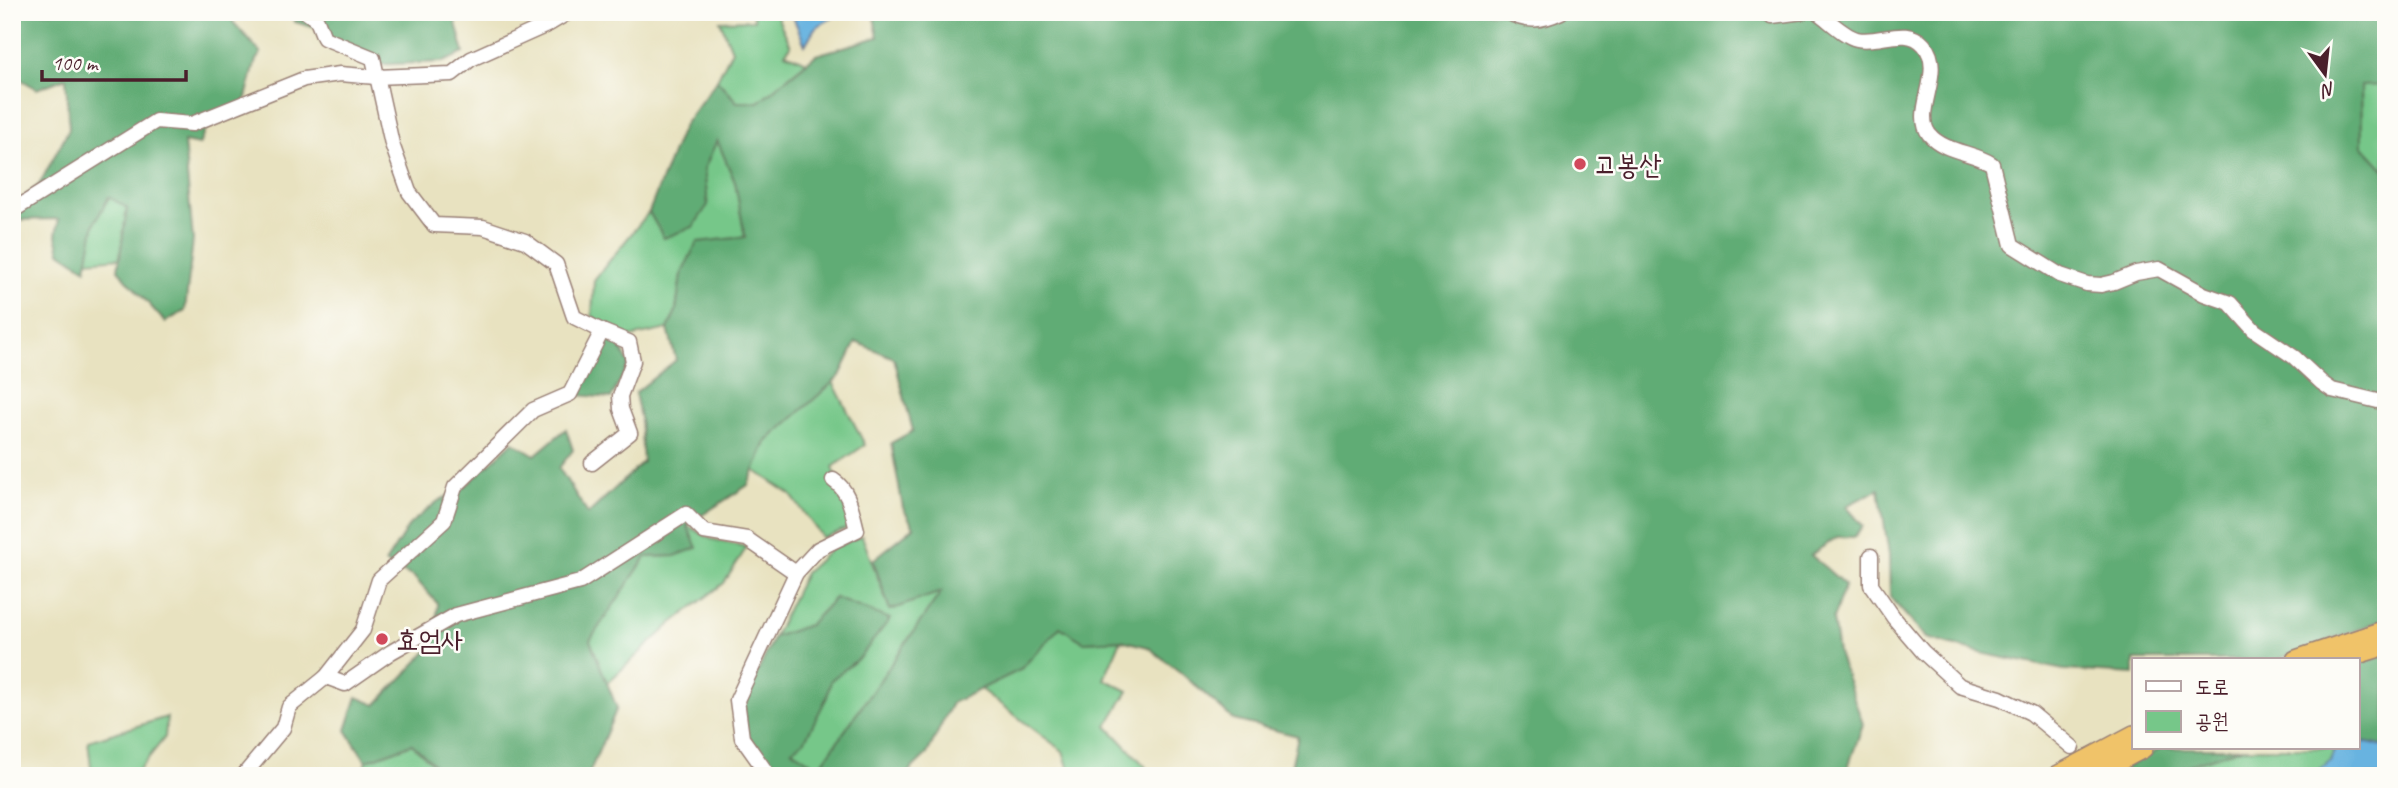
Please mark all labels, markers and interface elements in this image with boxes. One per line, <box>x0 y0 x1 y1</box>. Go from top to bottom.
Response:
scale bar <box>42 38 186 82</box>
north arrow <box>2290 38 2360 108</box>
text: 100 m <box>52 50 99 76</box>
text: N <box>2317 76 2338 103</box>
place label: 고봉산 <box>1594 147 1662 182</box>
marker: 고봉산 <box>1572 156 1588 172</box>
place label: 효엄사 <box>396 622 464 657</box>
marker: 효엄사 <box>374 631 390 647</box>
legend <box>2132 658 2360 750</box>
text: 도로 <box>2195 674 2229 700</box>
text: 공원 <box>2195 708 2229 734</box>

